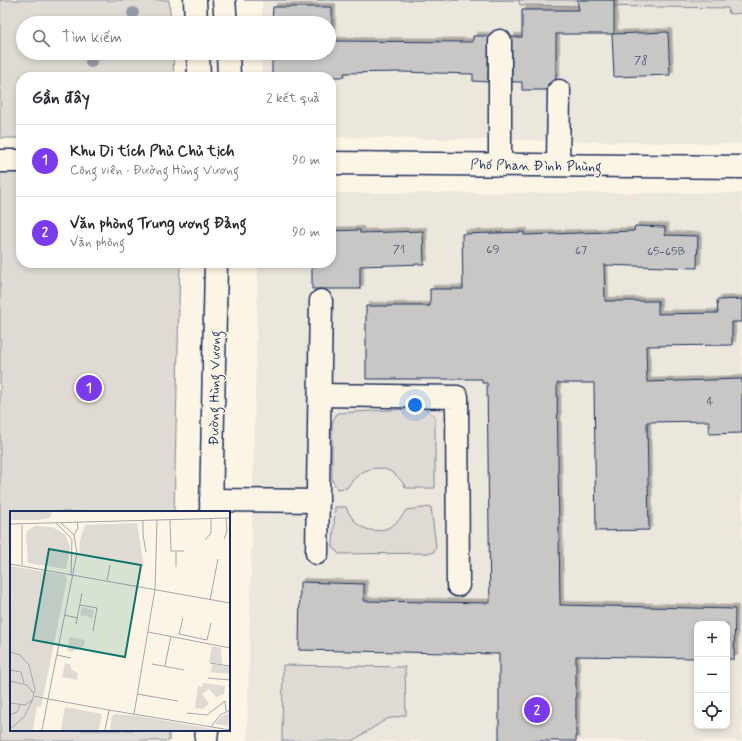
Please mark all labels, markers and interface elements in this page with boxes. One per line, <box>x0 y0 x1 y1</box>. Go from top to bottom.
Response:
search box <box>16 16 336 60</box>
icon: search <box>30 27 52 49</box>
text: Tìm kiếm <box>62 28 122 48</box>
house number: 78 <box>634 53 648 69</box>
text: Gần đây <box>32 87 90 109</box>
text: 2 kết quả <box>266 90 320 107</box>
text: Khu Di tích Phủ Chủ tịch <box>70 142 234 162</box>
text: 1 <box>42 152 48 169</box>
text: 90 m <box>292 152 320 169</box>
street label: Phố Phan Đình Phùng <box>470 156 602 178</box>
text: Công viên · Đường Hùng Vương <box>70 162 239 179</box>
text: Văn phòng Trung ương Đảng <box>70 214 247 234</box>
text: 2 <box>42 224 48 241</box>
text: 90 m <box>292 224 320 241</box>
text: Văn phòng <box>70 234 125 251</box>
house number: 71 <box>393 242 405 258</box>
house number: 69 <box>486 242 500 258</box>
house number: 67 <box>575 243 587 259</box>
house number: 65-65B <box>647 244 685 260</box>
street label: Đường Hùng Vương <box>205 331 227 446</box>
pin: 1 <box>76 373 102 403</box>
house number: 4 <box>707 394 714 410</box>
your location <box>405 395 425 415</box>
inset map <box>10 511 230 731</box>
map controls <box>694 621 730 729</box>
button: + <box>694 621 730 657</box>
button: − <box>694 657 730 693</box>
button: locate <box>694 693 730 729</box>
pin: 2 <box>524 695 550 725</box>

